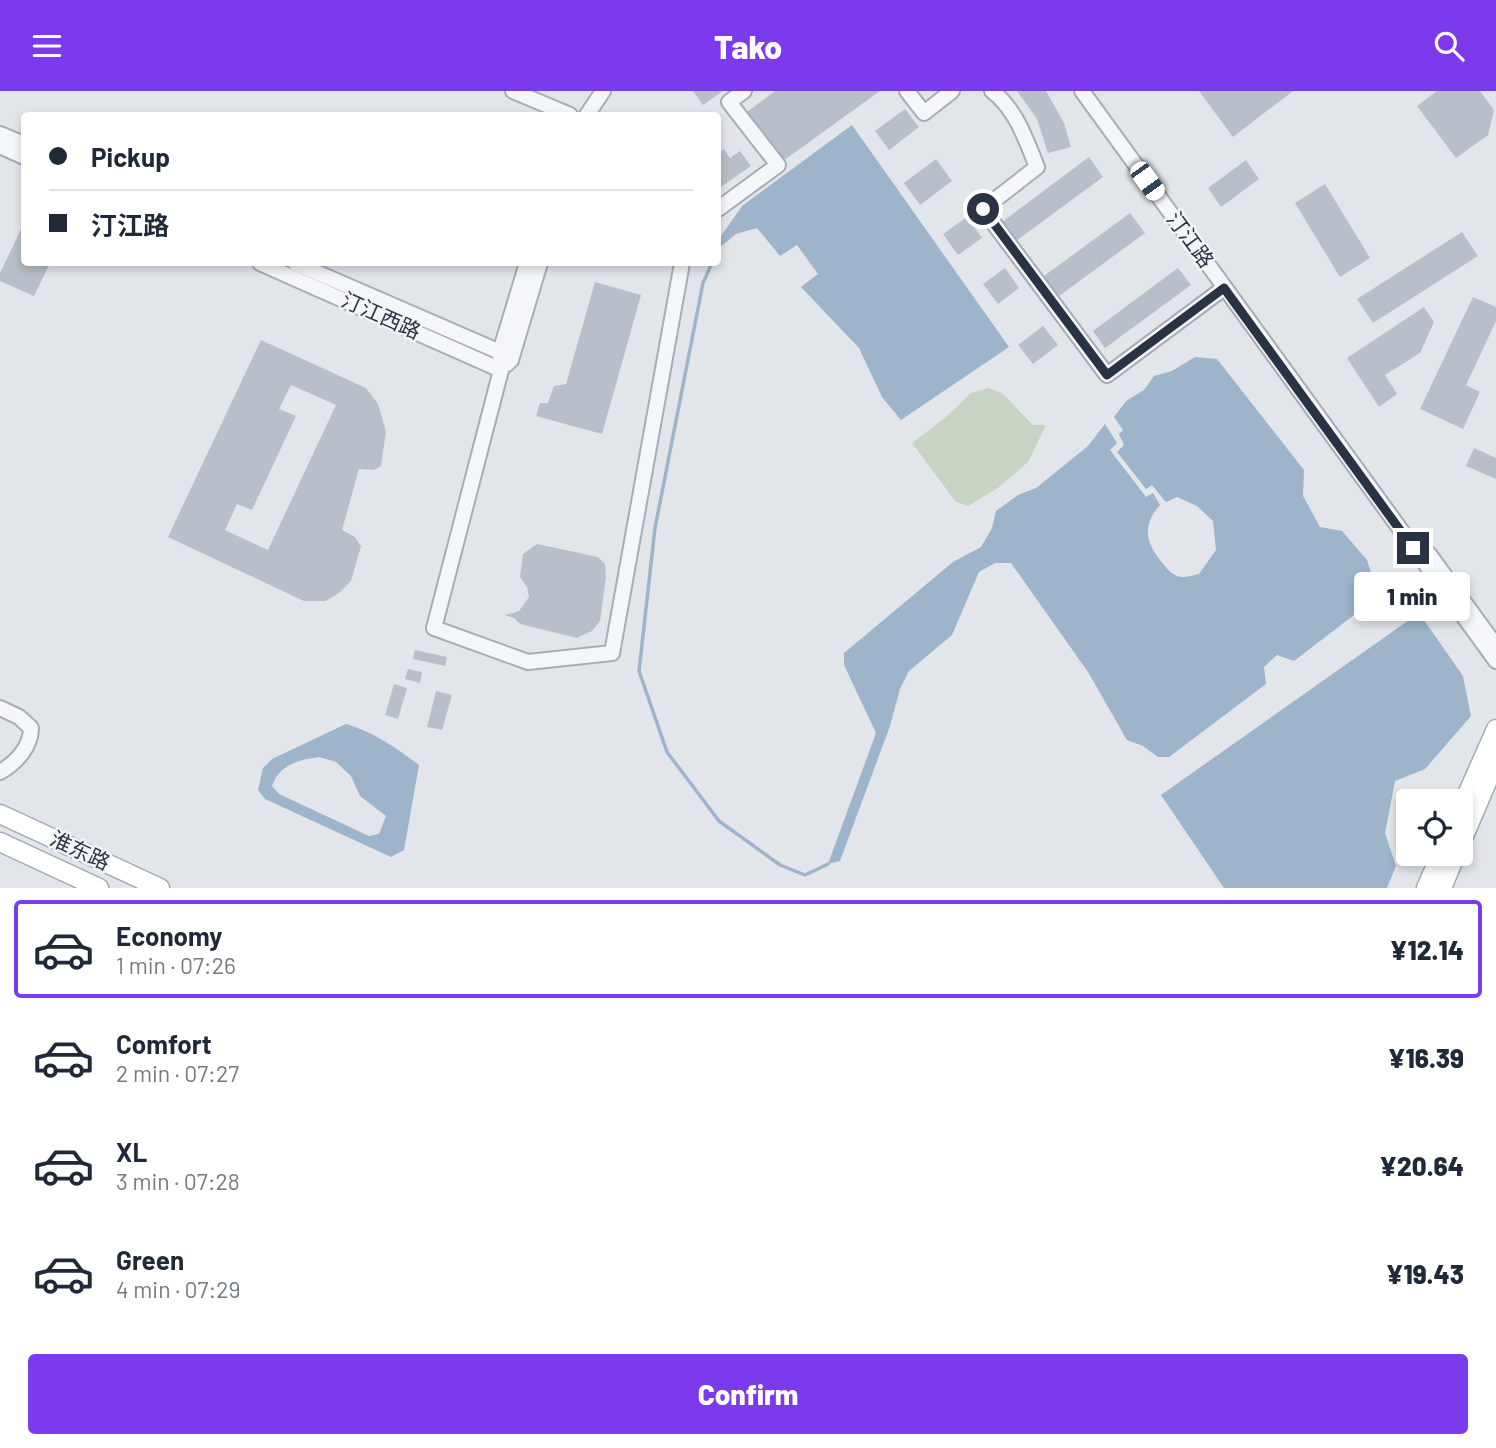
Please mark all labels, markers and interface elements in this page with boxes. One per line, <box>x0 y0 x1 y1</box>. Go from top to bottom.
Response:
icon: menu <box>28 27 66 65</box>
text: Tako <box>714 27 782 65</box>
icon: search <box>1430 27 1468 65</box>
text: Pickup <box>91 141 170 172</box>
car <box>1127 158 1168 204</box>
route start <box>967 193 999 225</box>
street label: 汀江路 <box>1163 206 1220 272</box>
text: 汀江路 <box>91 209 169 240</box>
street label: 汀江西路 <box>338 286 425 343</box>
route end <box>1397 532 1429 564</box>
callout: 1 min <box>1355 573 1471 621</box>
text: 1 min <box>1387 582 1437 610</box>
map controls <box>1396 789 1473 866</box>
button: locate <box>1396 789 1473 866</box>
street label: 淮东路 <box>47 825 114 874</box>
icon: car <box>32 918 95 981</box>
text: Economy <box>116 920 222 951</box>
text: ¥12.14 <box>1390 934 1464 965</box>
text: 1 min · 07:26 <box>116 951 236 979</box>
icon: car <box>32 1026 95 1089</box>
text: Comfort <box>116 1028 212 1059</box>
text: ¥16.39 <box>1388 1042 1464 1073</box>
text: 2 min · 07:27 <box>116 1059 239 1087</box>
icon: car <box>32 1134 95 1197</box>
text: XL <box>116 1136 147 1167</box>
text: ¥20.64 <box>1379 1150 1464 1181</box>
text: 3 min · 07:28 <box>116 1167 240 1195</box>
icon: car <box>32 1242 95 1305</box>
text: Green <box>116 1244 184 1275</box>
text: ¥19.43 <box>1386 1258 1464 1289</box>
text: 4 min · 07:29 <box>116 1275 241 1303</box>
button: Confirm <box>28 1354 1468 1434</box>

